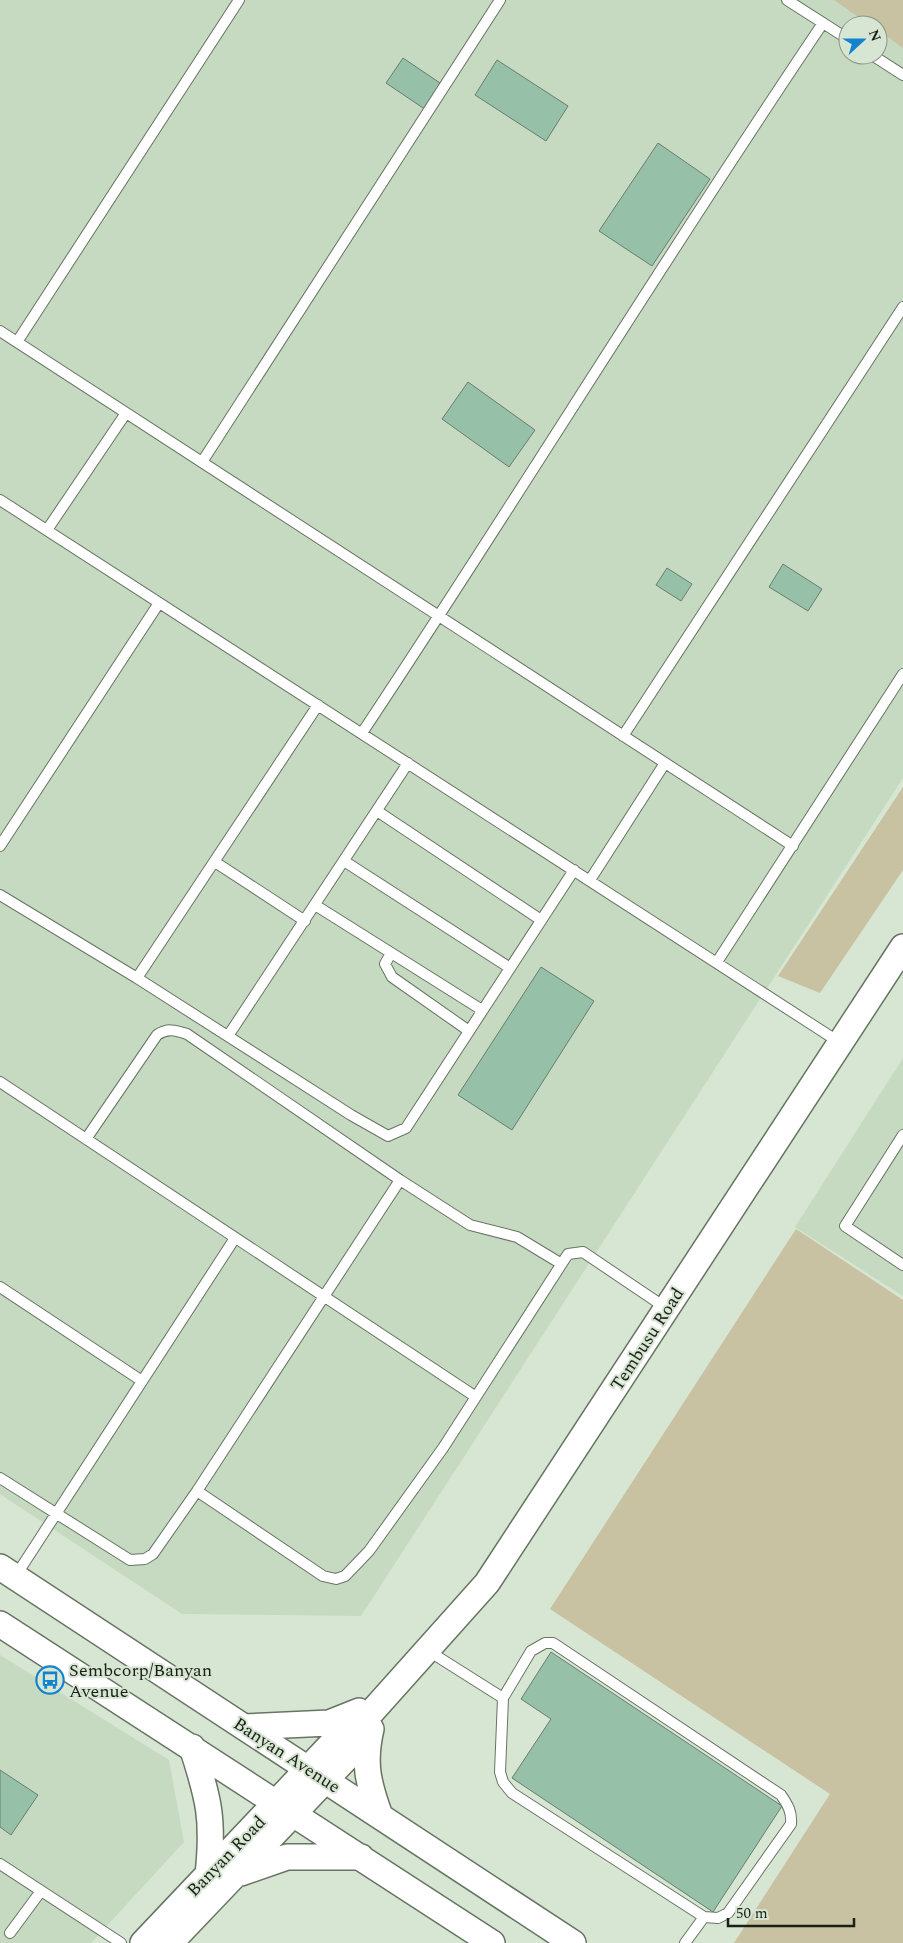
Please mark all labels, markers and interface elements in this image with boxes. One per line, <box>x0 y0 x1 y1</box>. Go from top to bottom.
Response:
north arrow <box>838 15 888 65</box>
text: N <box>863 26 887 45</box>
street label: Tembusu Road <box>604 1282 691 1396</box>
place label: Sembcorp/Banyan Avenue <box>69 1657 212 1705</box>
bus stop icon: Sembcorp/Banyan Avenue <box>35 1665 65 1695</box>
street label: Banyan Avenue <box>228 1711 346 1800</box>
street label: Banyan Road <box>181 1810 272 1903</box>
scale bar <box>728 1896 854 1928</box>
text: 50 m <box>736 1902 768 1925</box>

